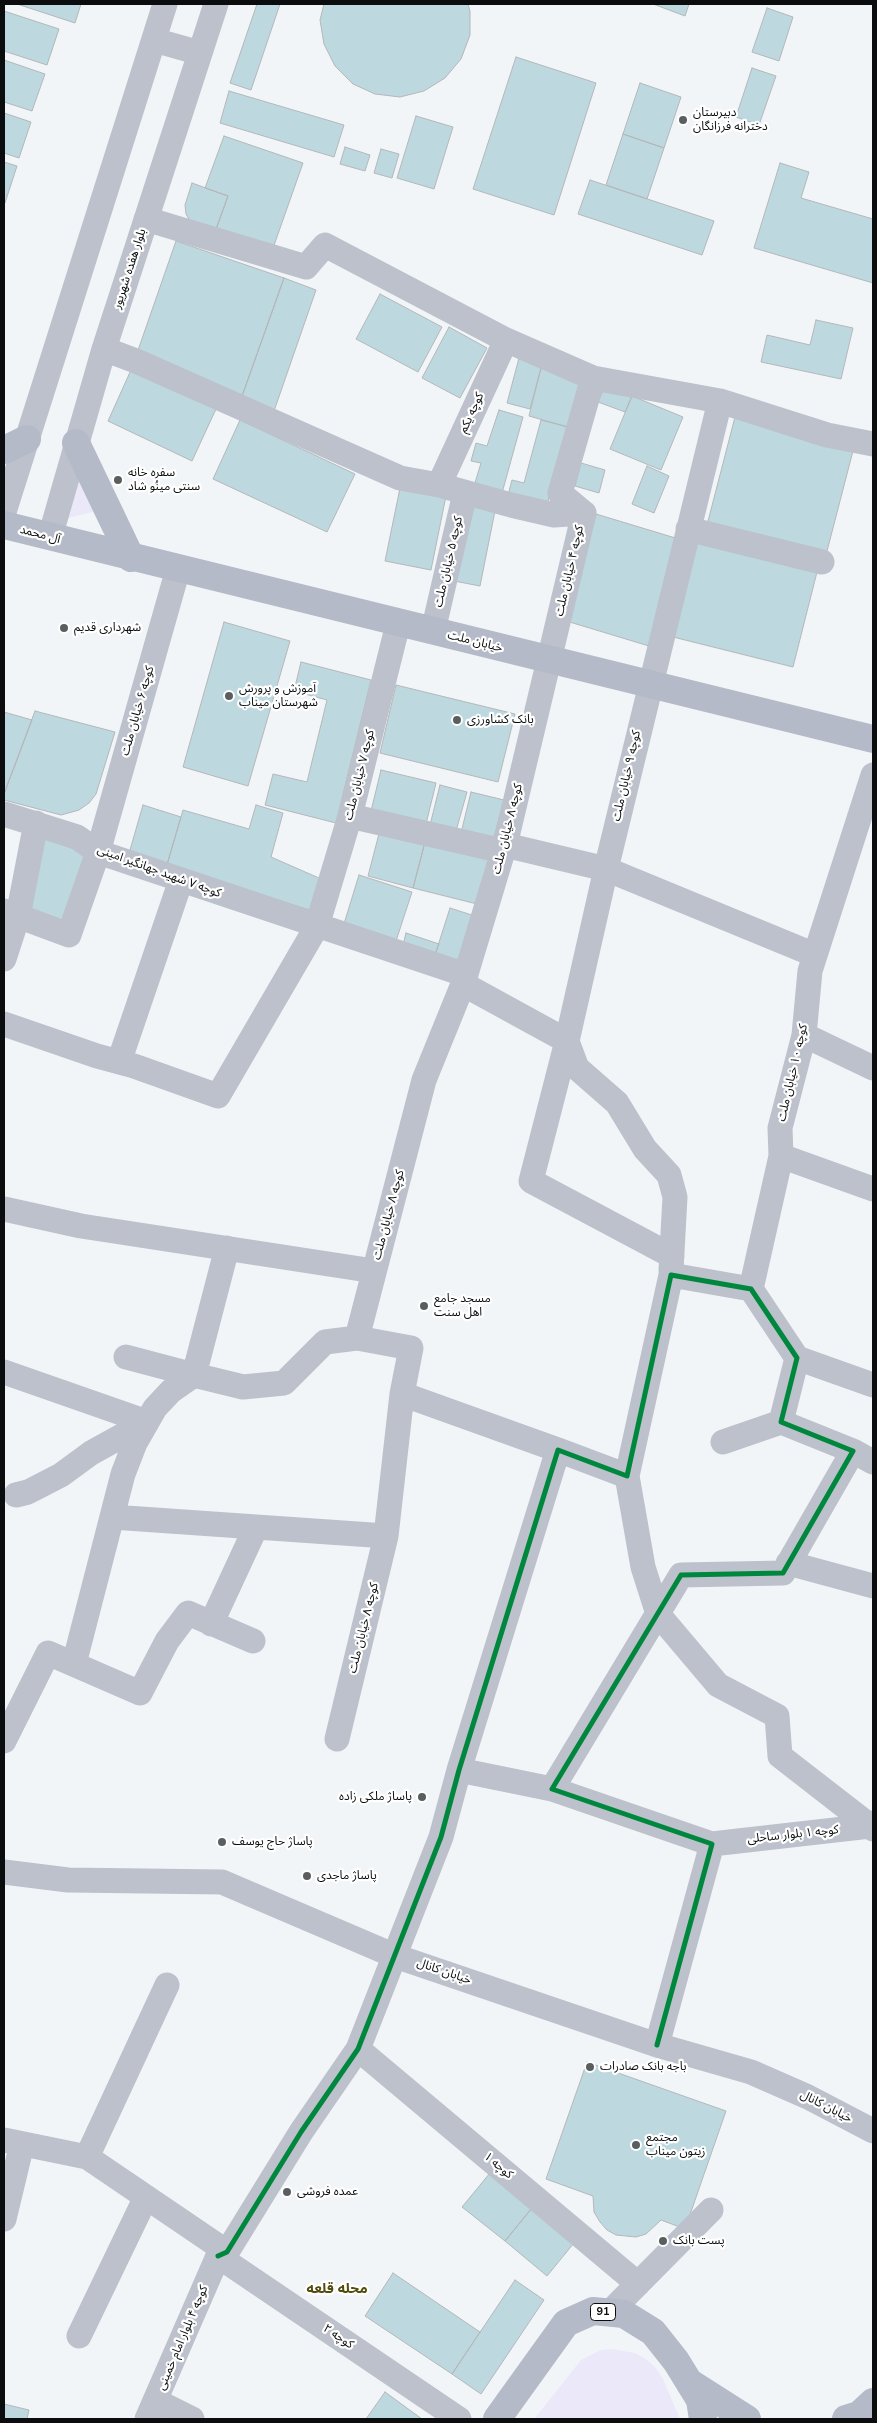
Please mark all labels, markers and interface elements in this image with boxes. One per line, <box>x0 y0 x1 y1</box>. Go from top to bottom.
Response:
place label: دبیرستان دخترانه فرزانگان <box>693 106 768 134</box>
marker: دبیرستان دخترانه فرزانگان <box>677 114 689 126</box>
street label: بلوار هفده شهریور <box>110 227 150 311</box>
street label: کوچه یکم <box>456 390 488 436</box>
place label: سفره خانه سنتی مینُو شاد <box>128 466 200 494</box>
marker: سفره خانه سنتی مینُو شاد <box>112 474 124 486</box>
street label: کوچه ۵ خیابان ملت <box>432 515 466 609</box>
street label: آل محمد <box>18 523 62 547</box>
street label: کوچه ۴ خیابان ملت <box>553 524 587 618</box>
place label: شهرداری قدیم <box>74 621 141 635</box>
marker: شهرداری قدیم <box>58 622 70 634</box>
street label: خیابان ملت <box>446 628 504 656</box>
street label: کوچه ۶ خیابان ملت <box>118 665 158 757</box>
place label: آموزش و پرورش شهرستان میناب <box>239 682 318 710</box>
marker: آموزش و پرورش شهرستان میناب <box>223 690 235 702</box>
place label: بانک کشاورزی <box>467 713 534 727</box>
marker: بانک کشاورزی <box>451 714 463 726</box>
street label: کوچه ۷ خیابان ملت <box>342 728 378 822</box>
street label: کوچه ۹ خیابان ملت <box>610 729 644 823</box>
street label: کوچه ۸ خیابان ملت <box>490 782 526 876</box>
street label: کوچه ۷ شهید جهانگیر امینی <box>95 843 223 901</box>
street label: کوچه ۱۰ خیابان ملت <box>775 1023 811 1123</box>
street label: کوچه ۸ خیابان ملت <box>370 1168 408 1262</box>
place label: مسجد جامع اهل سنت <box>434 1292 491 1320</box>
marker: مسجد جامع اهل سنت <box>418 1300 430 1312</box>
street label: کوچه ۸ خیابان ملت <box>346 1581 382 1675</box>
place label: پاساژ ملکی زاده <box>339 1790 412 1804</box>
marker: پاساژ ملکی زاده <box>416 1791 428 1803</box>
street label: کوچه ۱ بلوار ساحلی <box>747 1823 839 1847</box>
place label: پاساژ حاج یوسف <box>232 1835 313 1849</box>
marker: پاساژ حاج یوسف <box>216 1836 228 1848</box>
place label: پاساژ ماجدی <box>317 1869 377 1883</box>
marker: پاساژ ماجدی <box>301 1870 313 1882</box>
street label: خیابان کانال <box>415 1956 473 1988</box>
place label: باجه بانک صادرات <box>600 2060 686 2074</box>
marker: باجه بانک صادرات <box>584 2061 596 2073</box>
street label: خیابان کانال <box>798 2088 854 2126</box>
place label: مجتمع زیتون میناب <box>646 2131 705 2159</box>
marker: مجتمع زیتون میناب <box>630 2139 642 2151</box>
street label: کوچه ۱ <box>481 2150 515 2182</box>
place label: عمده فروشی <box>297 2185 358 2199</box>
marker: عمده فروشی <box>281 2186 293 2198</box>
place label: پست بانک <box>673 2234 725 2248</box>
marker: پست بانک <box>657 2235 669 2247</box>
district label: محله قلعه <box>306 2282 368 2298</box>
street label: کوچه ۴ بلوار امام خمینی <box>154 2283 212 2393</box>
road number: 91 <box>590 2304 616 2320</box>
street label: کوچه ۲ <box>320 2322 356 2352</box>

